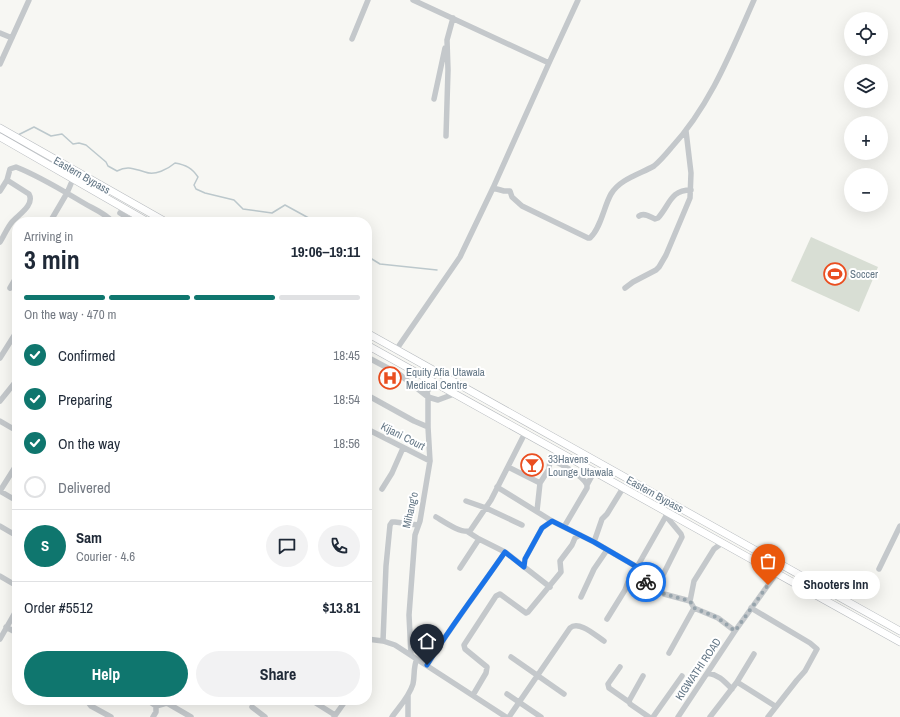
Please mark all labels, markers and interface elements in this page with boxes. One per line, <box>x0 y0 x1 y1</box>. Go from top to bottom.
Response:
map controls <box>844 12 888 212</box>
button: locate <box>844 12 888 56</box>
button: layers <box>844 64 888 108</box>
button: + <box>844 116 888 160</box>
street label: Eastern Bypass <box>51 153 113 197</box>
button: − <box>844 168 888 212</box>
text: Arriving in <box>24 228 73 245</box>
text: 19:06–19:11 <box>291 241 360 262</box>
text: 3 min <box>24 242 80 277</box>
sports icon: Soccer <box>822 261 848 287</box>
place label: Soccer <box>850 267 878 281</box>
text: On the way · 470 m <box>24 306 116 323</box>
icon: check <box>24 344 46 366</box>
text: Confirmed <box>58 345 115 366</box>
text: 18:45 <box>333 347 360 364</box>
hospital icon: Equity Afia Utawala Medical Centre <box>377 365 403 391</box>
place label: Equity Afia Utawala Medical Centre <box>406 365 485 392</box>
icon: check <box>24 388 46 410</box>
text: Preparing <box>58 389 112 410</box>
text: 18:54 <box>333 391 360 408</box>
street label: Kijani Court <box>379 419 428 453</box>
icon: check <box>24 432 46 454</box>
text: On the way <box>58 433 120 454</box>
text: 18:56 <box>333 435 360 452</box>
bar icon: 33Havens Lounge Utawala <box>519 452 545 478</box>
place label: 33Havens Lounge Utawala <box>548 452 613 479</box>
street label: Eastern Bypass <box>624 473 686 516</box>
text: Delivered <box>58 477 111 498</box>
street label: Mihang'o <box>399 490 421 530</box>
button: chat <box>266 525 308 567</box>
button: phone <box>318 525 360 567</box>
text: Sam <box>76 527 102 548</box>
text: S <box>41 535 49 556</box>
pin <box>751 544 785 585</box>
text: Courier · 4.6 <box>76 548 135 565</box>
icon: bag <box>757 550 779 572</box>
courier <box>626 562 666 602</box>
icon: bike <box>635 571 657 593</box>
callout: Shooters Inn <box>792 571 880 599</box>
text: Shooters Inn <box>803 576 869 593</box>
text: Order #5512 <box>24 597 93 618</box>
text: $13.81 <box>322 597 360 618</box>
pin <box>410 624 444 665</box>
icon: home <box>416 630 438 652</box>
street label: KIGWATHI ROAD <box>672 635 724 703</box>
button: Help <box>24 651 188 697</box>
button: Share <box>196 651 360 697</box>

